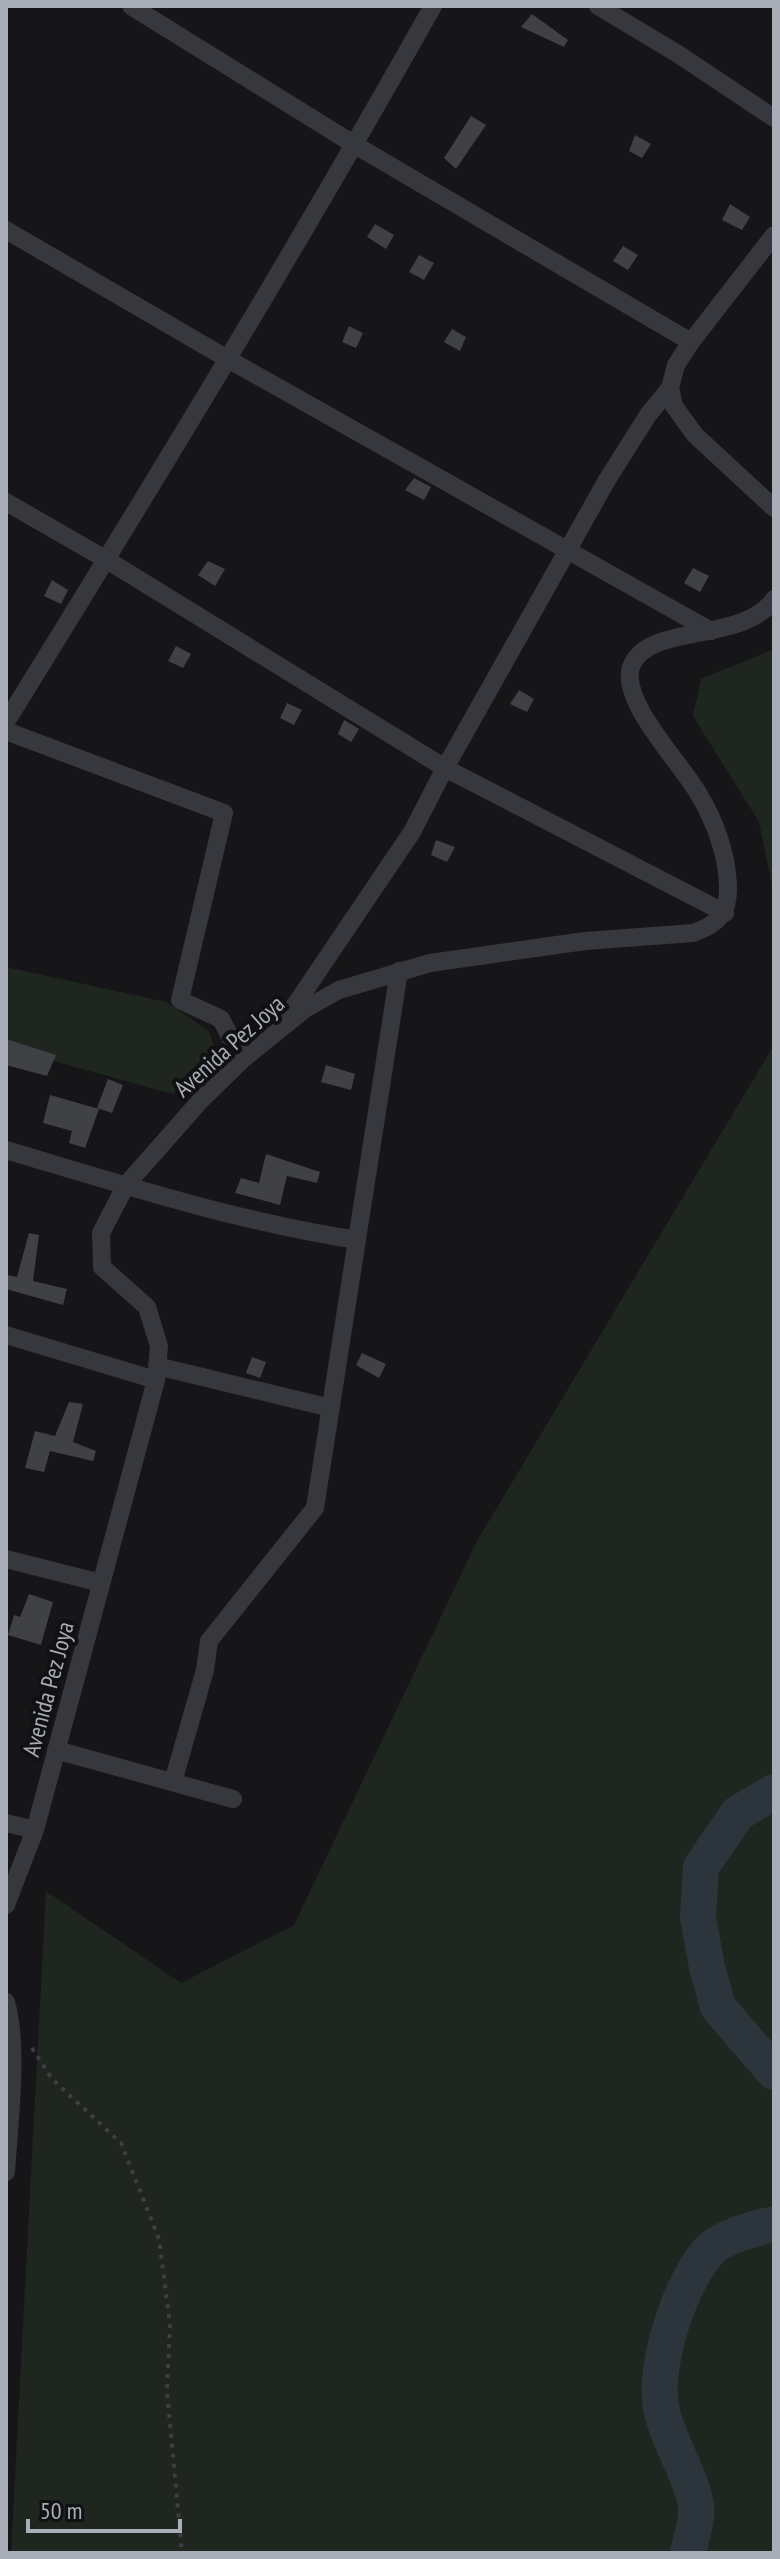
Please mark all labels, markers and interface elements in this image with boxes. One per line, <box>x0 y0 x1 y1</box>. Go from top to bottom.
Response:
street label: Avenida Pez Joya <box>167 988 291 1104</box>
street label: Avenida Pez Joya <box>15 1618 81 1760</box>
scale bar <box>28 2483 180 2533</box>
text: 50 m <box>40 2495 82 2526</box>

